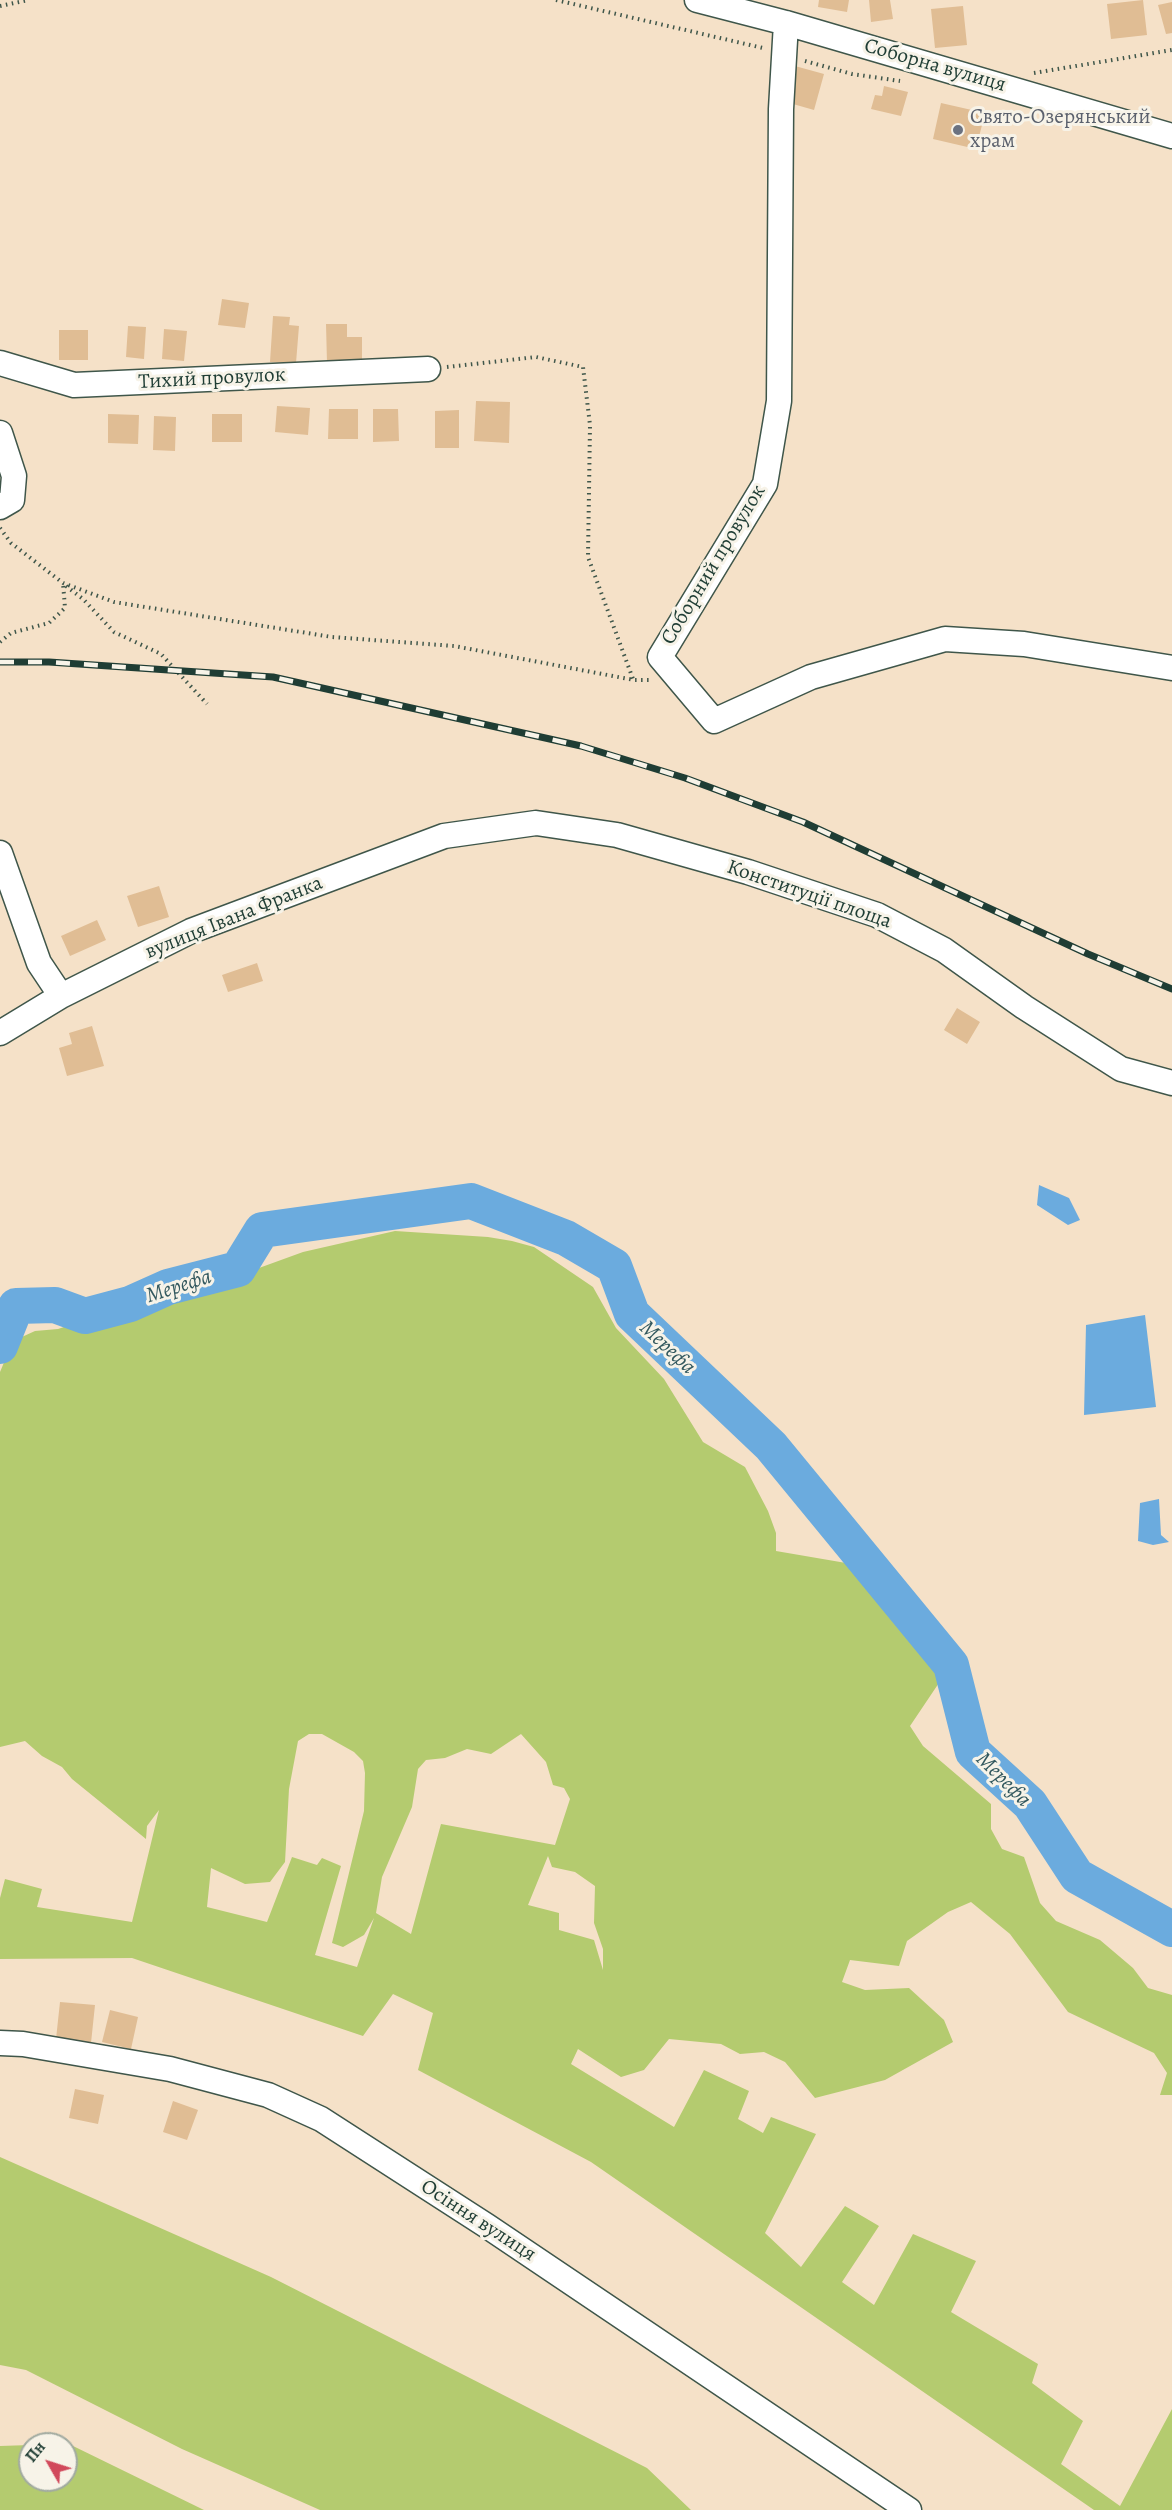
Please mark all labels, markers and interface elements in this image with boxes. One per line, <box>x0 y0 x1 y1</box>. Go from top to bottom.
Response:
street label: Соборна вулиця <box>861 34 1009 98</box>
place label: Свято-Озерянський храм <box>970 105 1151 155</box>
marker: Свято-Озерянський храм <box>951 123 965 137</box>
street label: Тихий провулок <box>138 363 286 395</box>
street label: Соборний провулок <box>656 480 772 650</box>
street label: Конституції площа <box>723 855 895 935</box>
street label: вулиця Івана Франка <box>142 871 326 965</box>
water label: Мерефа <box>143 1264 215 1310</box>
water label: Мерефа <box>633 1315 701 1381</box>
water label: Мерефа <box>970 1747 1036 1813</box>
street label: Осіння вулиця <box>416 2174 540 2268</box>
north arrow <box>18 2432 78 2492</box>
text: Пн <box>20 2437 51 2467</box>

